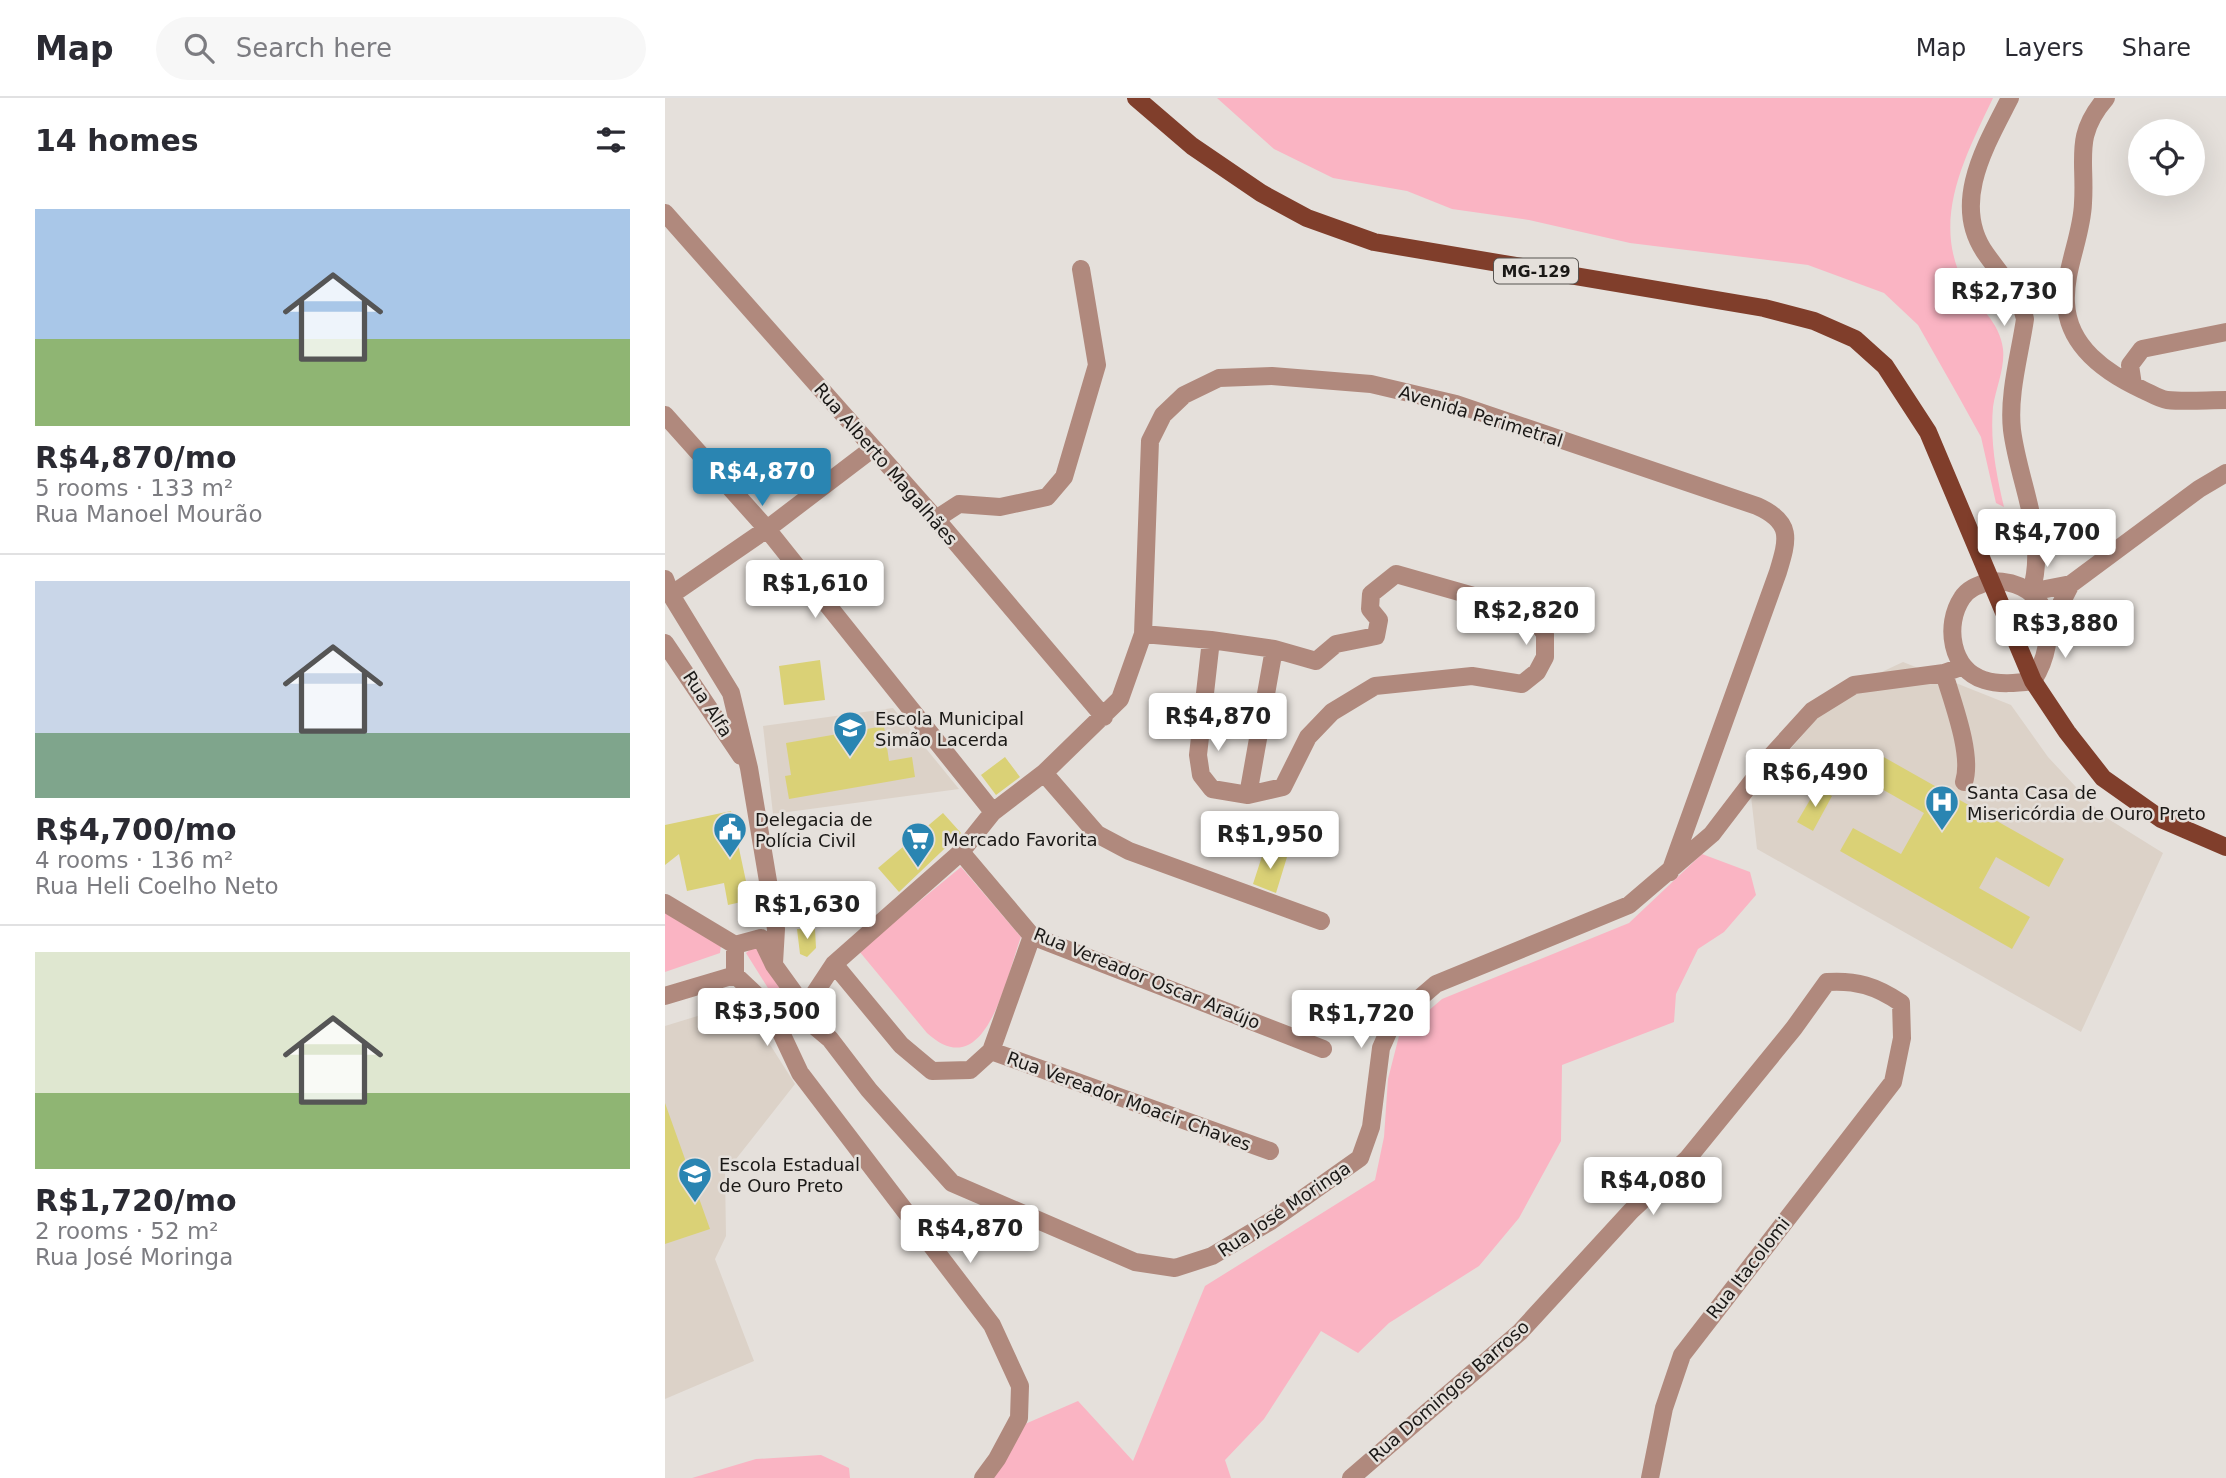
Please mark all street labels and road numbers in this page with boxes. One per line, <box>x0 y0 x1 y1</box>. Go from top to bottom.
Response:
road number: MG-129 <box>1494 258 1578 284</box>
street label: Rua Alberto Magalhães <box>810 379 962 549</box>
street label: Avenida Perimetral <box>1396 381 1566 451</box>
street label: Rua Alfa <box>679 667 737 741</box>
street label: Rua Vereador Oscar Araújo <box>1031 923 1263 1033</box>
street label: Rua Vereador Moacir Chaves <box>1004 1047 1254 1155</box>
street label: Rua José Moringa <box>1214 1157 1354 1261</box>
street label: Rua Itacolomi <box>1702 1213 1794 1323</box>
street label: Rua Domingos Barroso <box>1365 1316 1533 1466</box>

